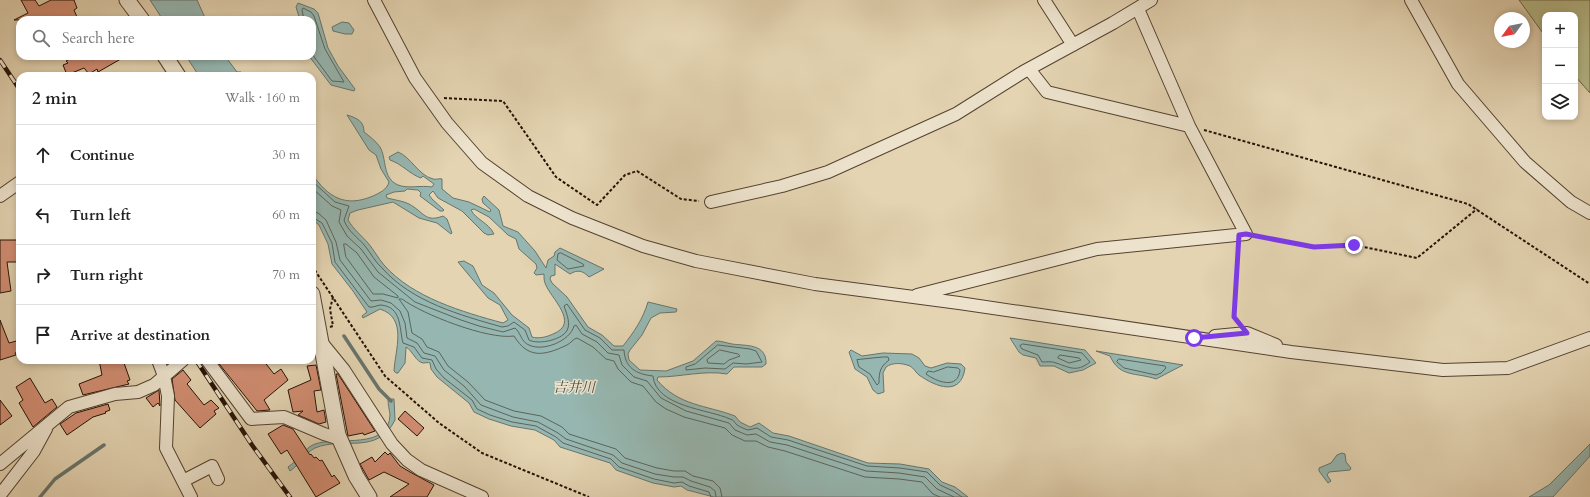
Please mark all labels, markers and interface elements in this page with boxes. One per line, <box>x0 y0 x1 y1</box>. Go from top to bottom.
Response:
north arrow <box>1494 12 1530 48</box>
map controls <box>1542 12 1578 120</box>
button: + <box>1542 12 1578 48</box>
search box <box>16 16 316 60</box>
icon: search <box>30 27 52 49</box>
text: Search here <box>62 28 135 48</box>
button: − <box>1542 48 1578 84</box>
button: layers <box>1542 84 1578 120</box>
text: 2 min <box>32 87 77 110</box>
text: Walk · 160 m <box>225 89 300 107</box>
icon: ahead <box>32 144 54 166</box>
text: Continue <box>70 145 135 165</box>
text: 30 m <box>272 146 300 164</box>
icon: left <box>32 204 54 226</box>
text: Turn left <box>70 205 131 225</box>
text: 60 m <box>272 206 300 224</box>
route end <box>1345 236 1363 254</box>
icon: right <box>32 264 54 286</box>
text: Turn right <box>70 265 143 285</box>
text: 70 m <box>272 266 300 284</box>
icon: arrive <box>32 324 54 346</box>
text: Arrive at destination <box>70 325 210 345</box>
route start <box>1185 329 1203 347</box>
water label: 吉井川 <box>553 378 597 397</box>

